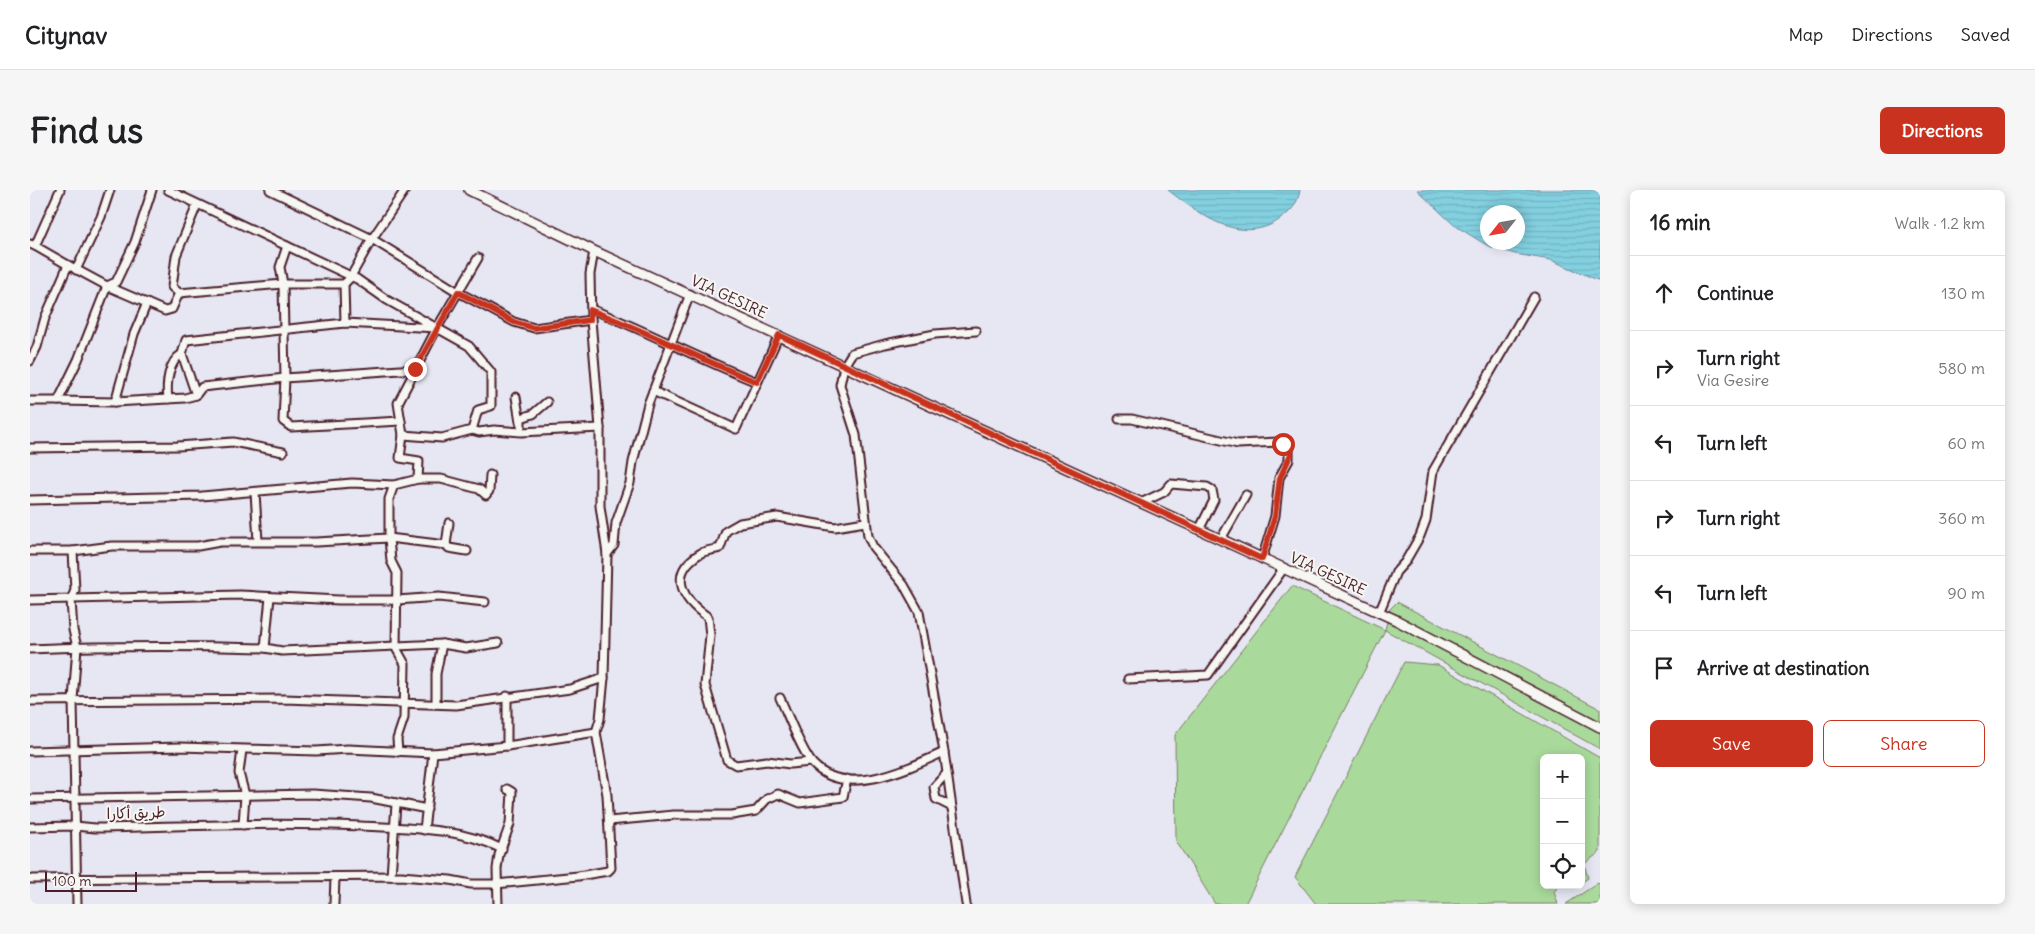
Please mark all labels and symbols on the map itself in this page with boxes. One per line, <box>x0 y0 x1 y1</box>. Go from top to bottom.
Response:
north arrow <box>1480 205 1525 250</box>
street label: VIA GESIRE <box>688 271 771 323</box>
route end <box>404 358 427 381</box>
route start <box>1272 433 1295 456</box>
street label: VIA GESIRE <box>1287 548 1370 600</box>
street label: طريق أكارا <box>106 802 166 823</box>
scale bar <box>45 869 138 892</box>

